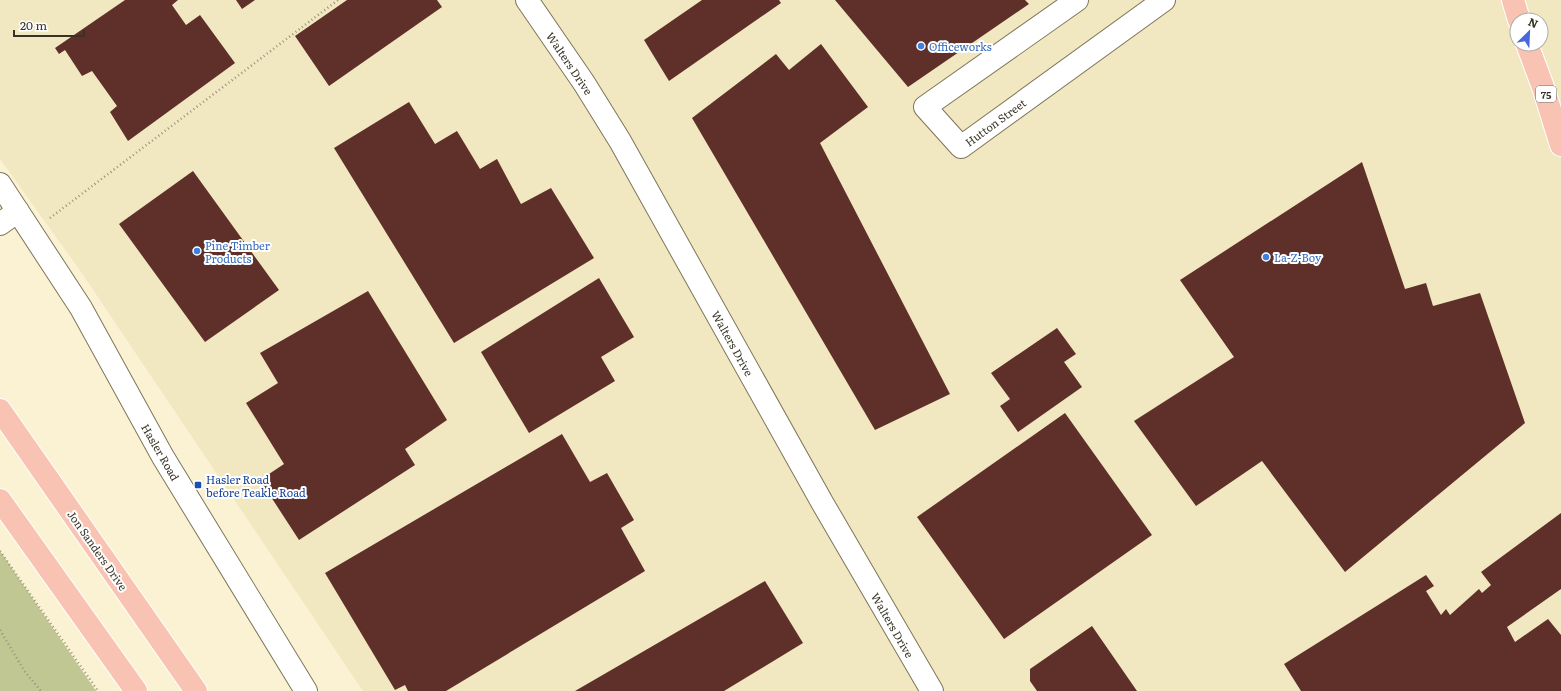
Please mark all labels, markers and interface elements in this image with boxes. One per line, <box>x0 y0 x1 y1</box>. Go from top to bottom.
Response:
scale bar <box>14 12 84 38</box>
north arrow <box>1509 12 1549 52</box>
text: N <box>1526 13 1541 31</box>
text: 20 m <box>20 16 47 34</box>
street label: Walters Drive <box>543 28 597 98</box>
place label: Officeworks <box>929 38 992 54</box>
marker: Officeworks <box>916 41 926 51</box>
road number: 75 <box>1536 86 1556 102</box>
street label: Hutton Street <box>961 94 1029 150</box>
place label: Pine Timber Products <box>205 237 271 266</box>
marker: Pine Timber Products <box>192 246 202 256</box>
place label: La-Z-Boy <box>1274 249 1322 265</box>
marker: La-Z-Boy <box>1261 252 1271 262</box>
street label: Walters Drive <box>708 307 758 379</box>
street label: Hasler Road <box>138 421 184 484</box>
place label: Hasler Road before Teakle Road <box>206 471 306 500</box>
marker: Hasler Road before Teakle Road <box>193 480 203 490</box>
street label: Jon Sanders Drive <box>64 507 132 594</box>
street label: Walters Drive <box>868 590 918 661</box>

